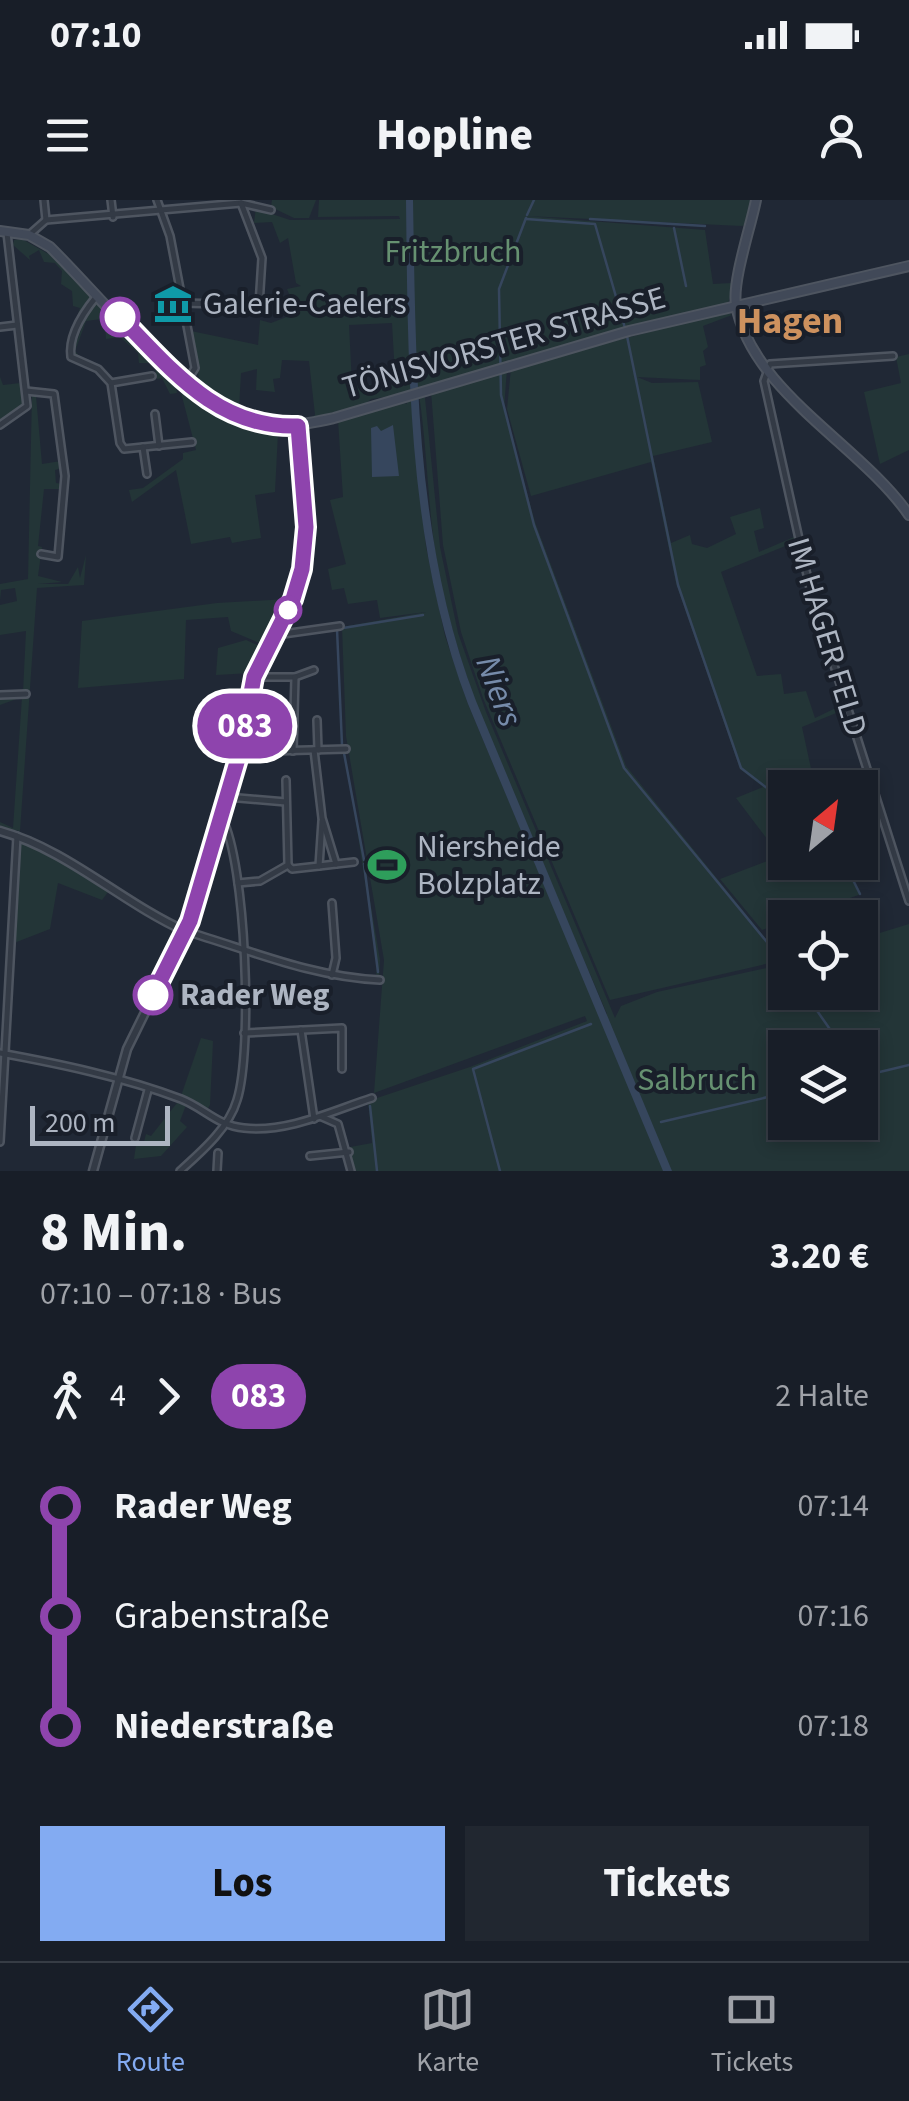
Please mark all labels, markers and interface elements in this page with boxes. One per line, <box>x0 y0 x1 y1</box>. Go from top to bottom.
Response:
text: 07:10 <box>50 8 142 62</box>
text: Hopline <box>376 103 533 167</box>
icon: menu <box>40 108 95 163</box>
icon: person <box>814 108 869 163</box>
park label: Fritzbruch <box>385 229 521 275</box>
street label: TÖNISVORSTER STRASSE <box>337 275 671 411</box>
place label: Galerie-Caelers <box>203 281 407 327</box>
museum icon: Galerie-Caelers <box>152 283 194 325</box>
district label: Hagen <box>737 294 843 348</box>
unlabelled marker <box>101 298 139 336</box>
street label: IM HAGER FELD <box>775 532 879 742</box>
unlabelled marker <box>275 597 301 623</box>
water label: Niers <box>463 648 535 734</box>
line badge: 083 <box>188 694 302 758</box>
text: 083 <box>217 701 273 751</box>
north arrow <box>768 770 878 880</box>
map controls <box>768 770 878 1140</box>
place label: Niersheide Bolzplatz <box>417 824 561 907</box>
sports icon: Niersheide Bolzplatz <box>366 844 408 886</box>
button: locate <box>768 900 878 1010</box>
place label: Rader Weg <box>180 972 330 1018</box>
marker: Rader Weg <box>134 976 172 1014</box>
button: layers <box>768 1030 878 1140</box>
park label: Salbruch <box>637 1057 757 1103</box>
scale bar <box>30 1101 170 1146</box>
text: 200 m <box>45 1103 116 1143</box>
text: 8 Min. <box>40 1194 187 1272</box>
text: 3.20 € <box>770 1229 869 1283</box>
text: 07:10 – 07:18 · Bus <box>40 1271 282 1317</box>
icon: walk <box>40 1369 95 1424</box>
icon: forward <box>141 1369 196 1424</box>
text: 083 <box>231 1371 286 1421</box>
text: 4 <box>110 1373 126 1419</box>
text: 2 Halte <box>775 1373 869 1419</box>
text: Rader Weg <box>114 1479 292 1533</box>
text: 07:14 <box>797 1483 869 1529</box>
text: Grabenstraße <box>114 1589 330 1643</box>
text: 07:16 <box>797 1593 869 1639</box>
text: Niederstraße <box>114 1699 334 1753</box>
text: 07:18 <box>797 1703 869 1749</box>
button: Los <box>40 1826 445 1941</box>
button: Tickets <box>465 1826 869 1941</box>
tab: Route <box>116 1982 185 2082</box>
tab: Karte <box>416 1982 479 2082</box>
tab: Tickets <box>711 1982 793 2082</box>

